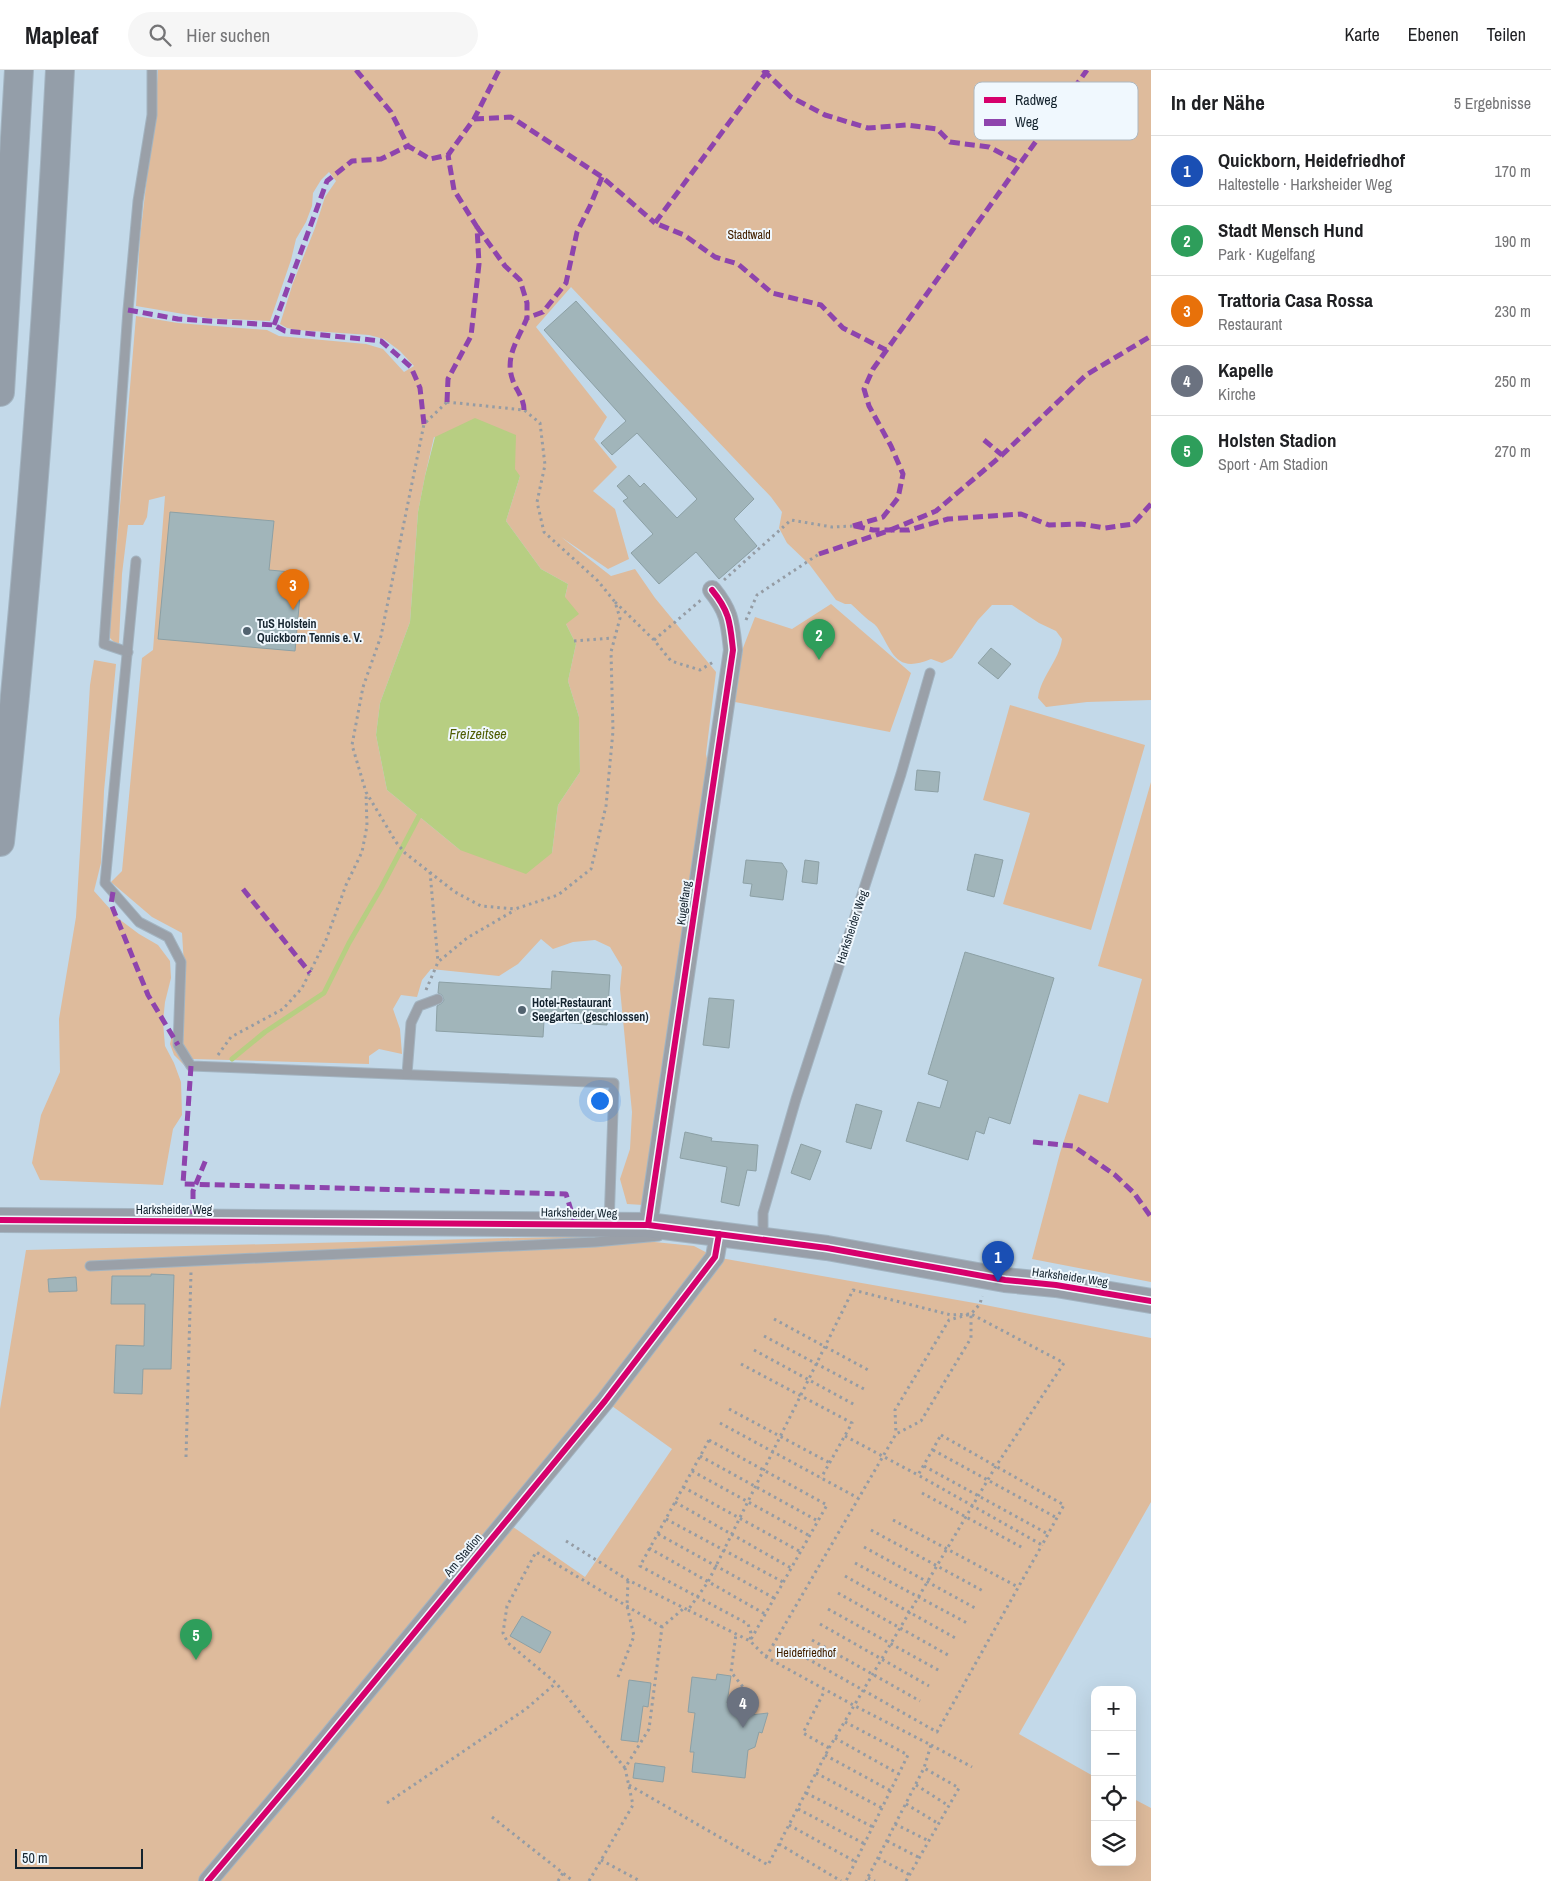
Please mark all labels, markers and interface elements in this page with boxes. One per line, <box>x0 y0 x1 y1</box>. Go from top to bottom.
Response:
search box <box>128 12 478 57</box>
text: Mapleaf <box>25 19 98 51</box>
icon: search <box>146 21 174 49</box>
text: Hier suchen <box>186 22 270 48</box>
text: Karte <box>1344 22 1380 47</box>
text: Ebenen <box>1408 22 1459 47</box>
text: Teilen <box>1487 22 1526 47</box>
legend <box>974 82 1138 140</box>
text: In der Nähe <box>1171 88 1265 117</box>
text: Radweg <box>1015 91 1058 109</box>
text: 5 Ergebnisse <box>1454 92 1531 114</box>
text: Weg <box>1015 113 1039 131</box>
text: Quickborn, Heidefriedhof <box>1218 147 1405 173</box>
text: 1 <box>1183 160 1191 182</box>
text: 170 m <box>1495 160 1531 182</box>
text: Haltestelle · Harksheider Weg <box>1218 173 1392 195</box>
text: Stadt Mensch Hund <box>1218 217 1363 243</box>
park label: Stadtwald <box>727 227 771 243</box>
text: 2 <box>1183 230 1191 252</box>
text: 190 m <box>1495 230 1531 252</box>
text: Park · Kugelfang <box>1218 243 1315 265</box>
text: Trattoria Casa Rossa <box>1218 287 1373 313</box>
text: 3 <box>1183 300 1191 322</box>
text: 230 m <box>1495 300 1531 322</box>
text: Restaurant <box>1218 313 1282 335</box>
text: Kapelle <box>1218 357 1273 383</box>
text: 4 <box>1183 370 1191 392</box>
text: 250 m <box>1495 370 1531 392</box>
text: Kirche <box>1218 383 1256 405</box>
text: Holsten Stadion <box>1218 427 1337 453</box>
text: 5 <box>1183 440 1191 462</box>
text: 270 m <box>1495 440 1531 462</box>
text: Sport · Am Stadion <box>1218 453 1328 475</box>
pin: 3 <box>277 569 309 610</box>
place label: TuS Holstein Quickborn Tennis e. V. <box>257 616 362 646</box>
pin: 2 <box>803 619 835 660</box>
marker: TuS Holstein Quickborn Tennis e. V. <box>241 625 253 637</box>
water label: Freizeitsee <box>449 725 507 743</box>
street label: Kugelfang <box>673 879 695 926</box>
street label: Harksheider Weg <box>833 888 872 966</box>
place label: Hotel-Restaurant Seegarten (geschlossen) <box>532 995 649 1025</box>
marker: Hotel-Restaurant Seegarten (geschlossen) <box>516 1004 528 1016</box>
your location <box>587 1088 613 1114</box>
street label: Harksheider Weg <box>136 1202 213 1218</box>
street label: Harksheider Weg <box>541 1204 618 1222</box>
pin: 1 <box>982 1241 1014 1282</box>
street label: Harksheider Weg <box>1031 1264 1109 1290</box>
street label: Am Stadion <box>440 1530 486 1581</box>
pin: 5 <box>180 1619 212 1660</box>
park label: Heidefriedhof <box>776 1645 836 1661</box>
map controls <box>1091 1686 1136 1866</box>
button: + <box>1091 1686 1136 1731</box>
pin: 4 <box>727 1687 759 1728</box>
button: − <box>1091 1731 1136 1776</box>
button: locate <box>1091 1776 1136 1821</box>
button: layers <box>1091 1821 1136 1866</box>
scale bar <box>15 1846 142 1869</box>
text: 50 m <box>22 1849 48 1867</box>

